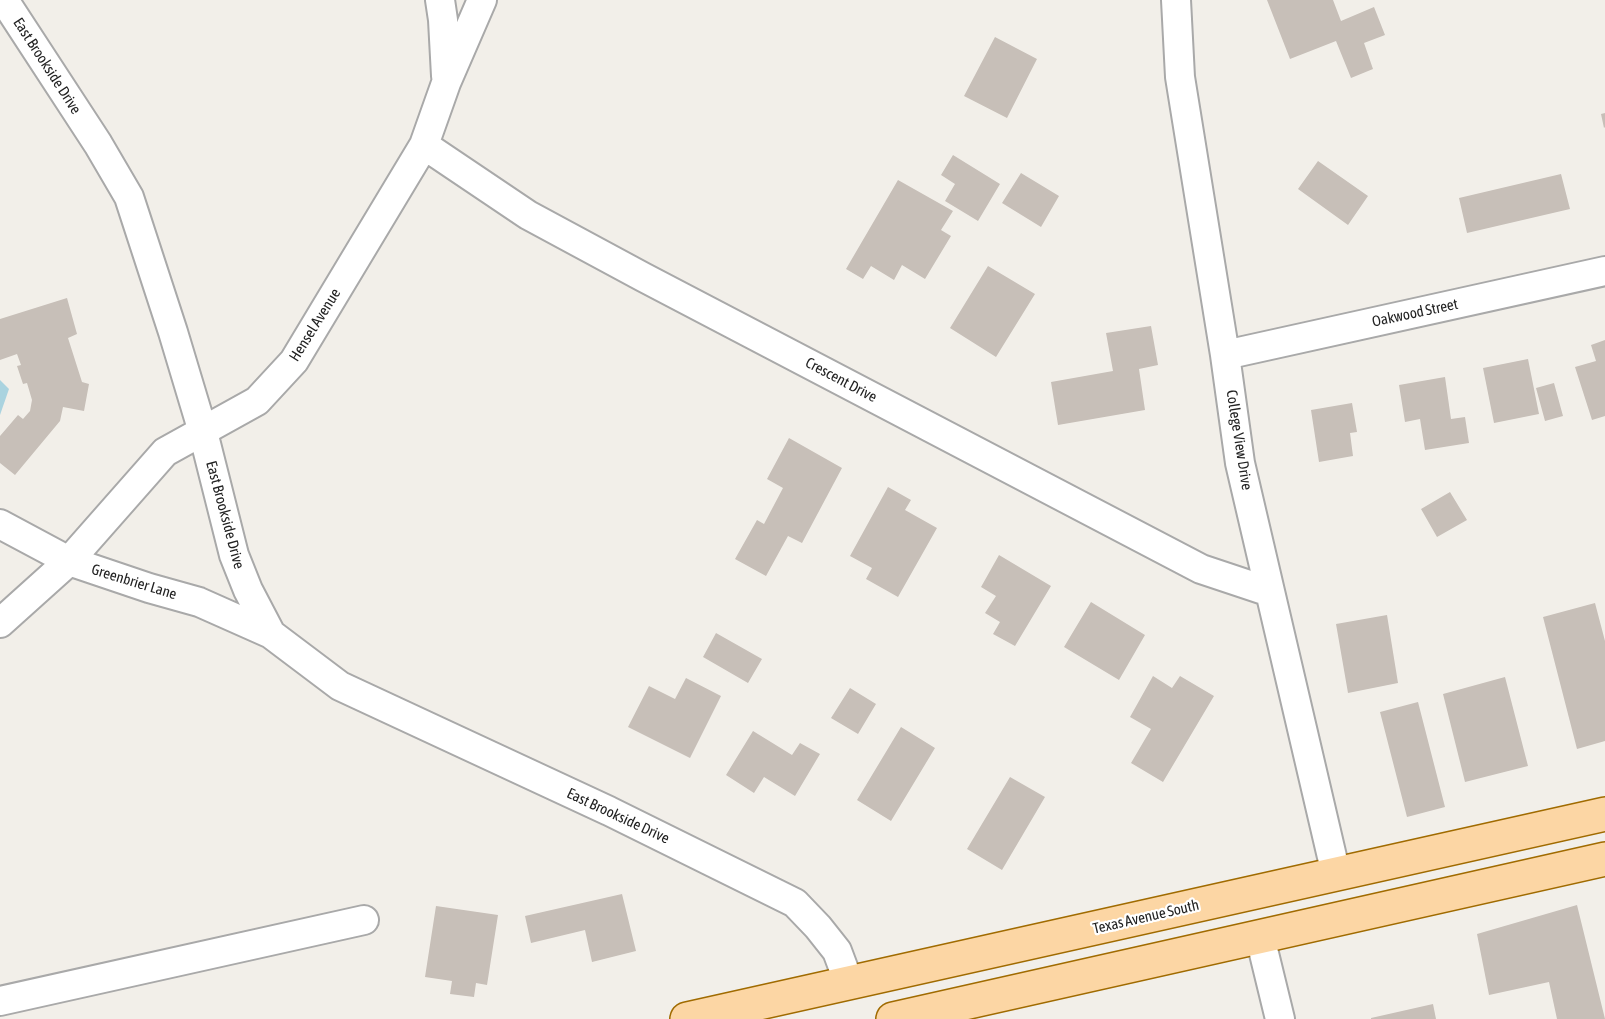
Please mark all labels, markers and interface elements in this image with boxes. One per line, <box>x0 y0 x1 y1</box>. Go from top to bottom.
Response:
street label: East Brookside Drive <box>9 15 85 117</box>
street label: Hensel Avenue <box>286 285 344 365</box>
street label: Oakwood Street <box>1370 295 1460 331</box>
street label: Crescent Drive <box>802 354 880 406</box>
street label: College View Drive <box>1222 389 1256 491</box>
street label: East Brookside Drive <box>202 459 248 571</box>
street label: Greenbrier Lane <box>89 560 179 604</box>
street label: East Brookside Drive <box>564 784 672 848</box>
street label: Texas Avenue South <box>1091 896 1201 938</box>

